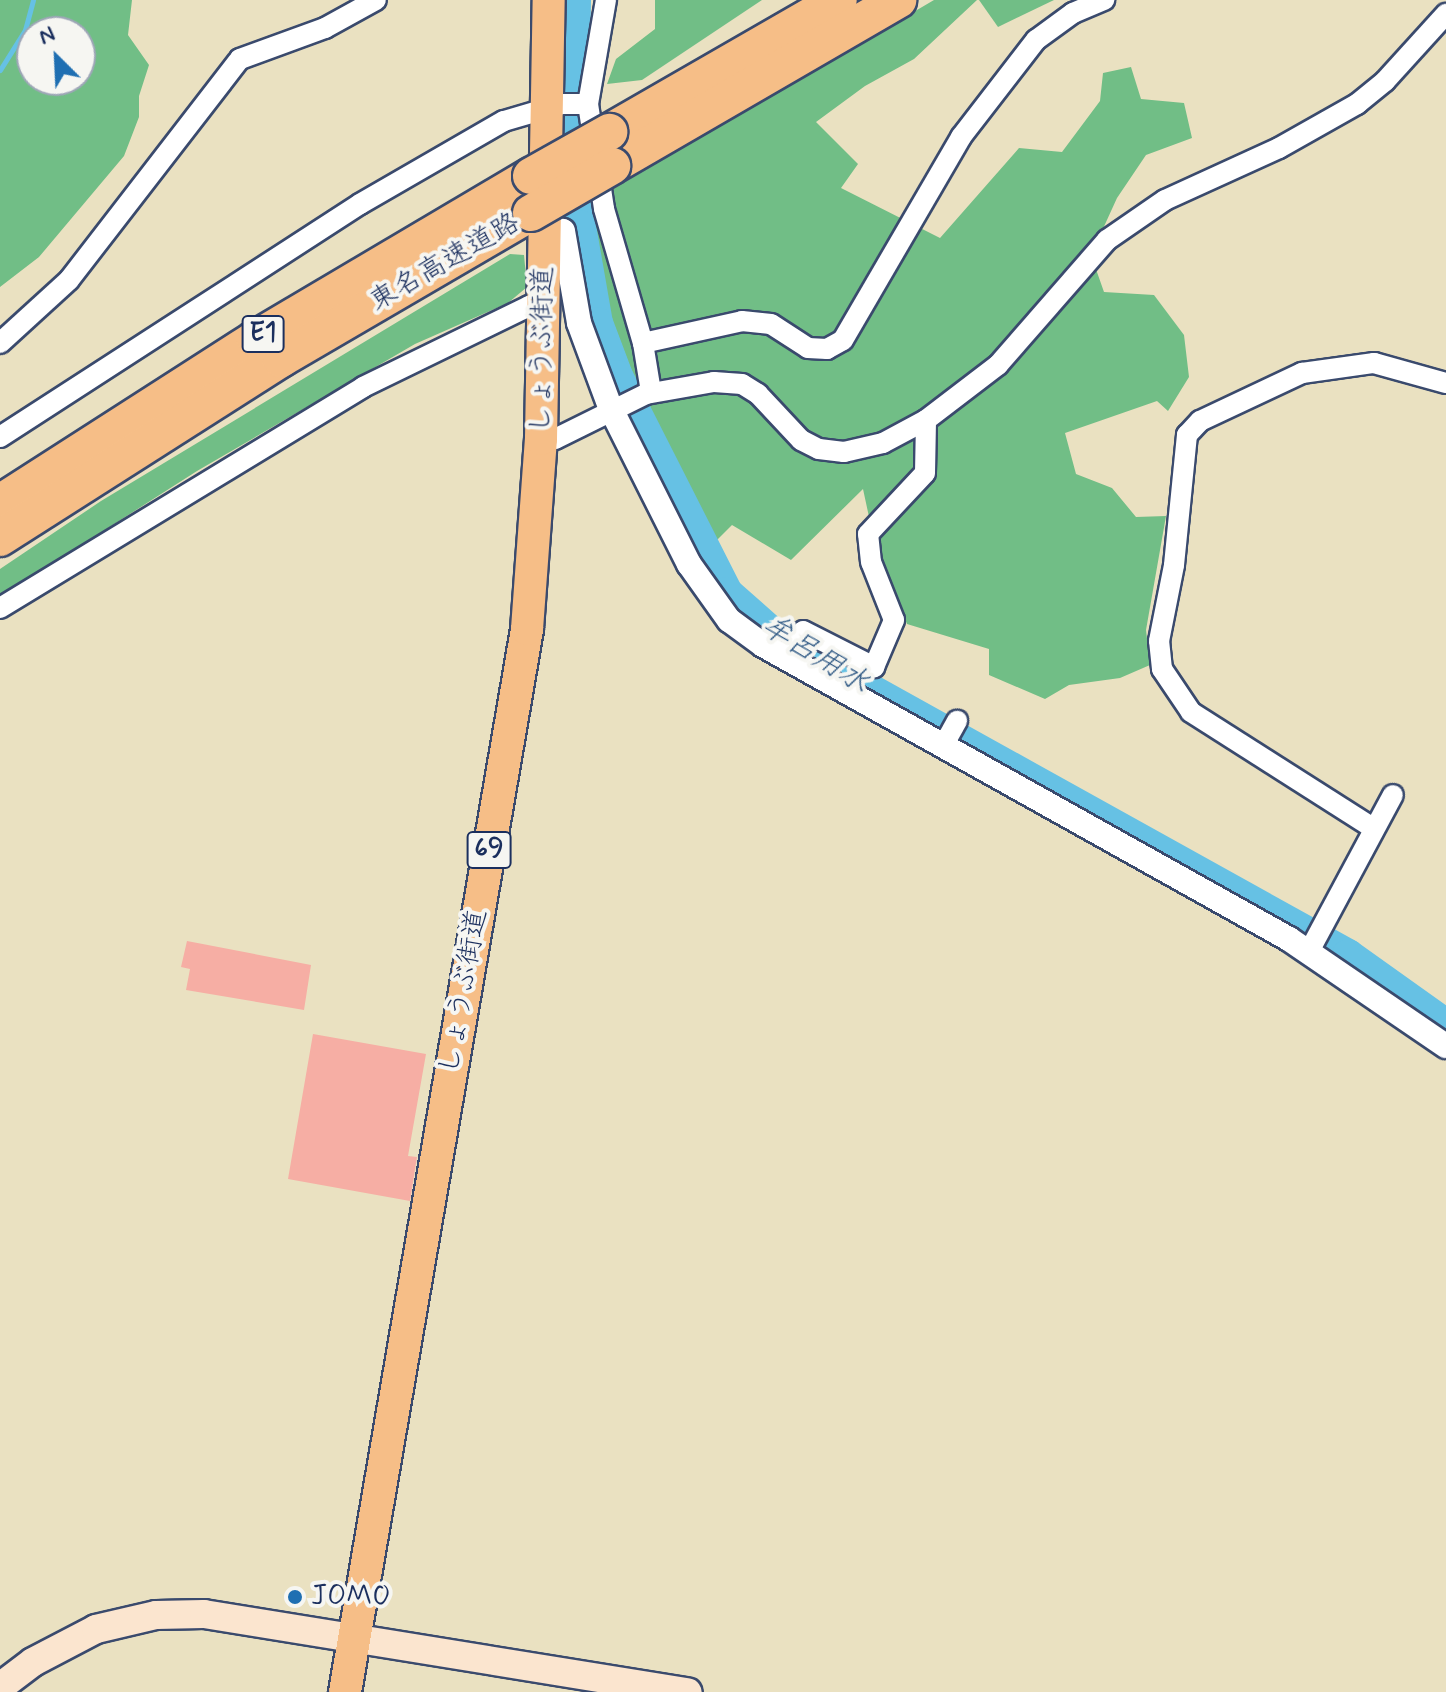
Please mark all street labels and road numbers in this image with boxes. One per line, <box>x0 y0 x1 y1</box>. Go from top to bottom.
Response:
street label: 東名高速道路 <box>364 206 526 320</box>
street label: しょうぶ街道 <box>525 266 561 434</box>
road number: E1 <box>241 312 285 356</box>
road number: 69 <box>465 828 513 872</box>
street label: しょうぶ街道 <box>433 906 495 1078</box>

